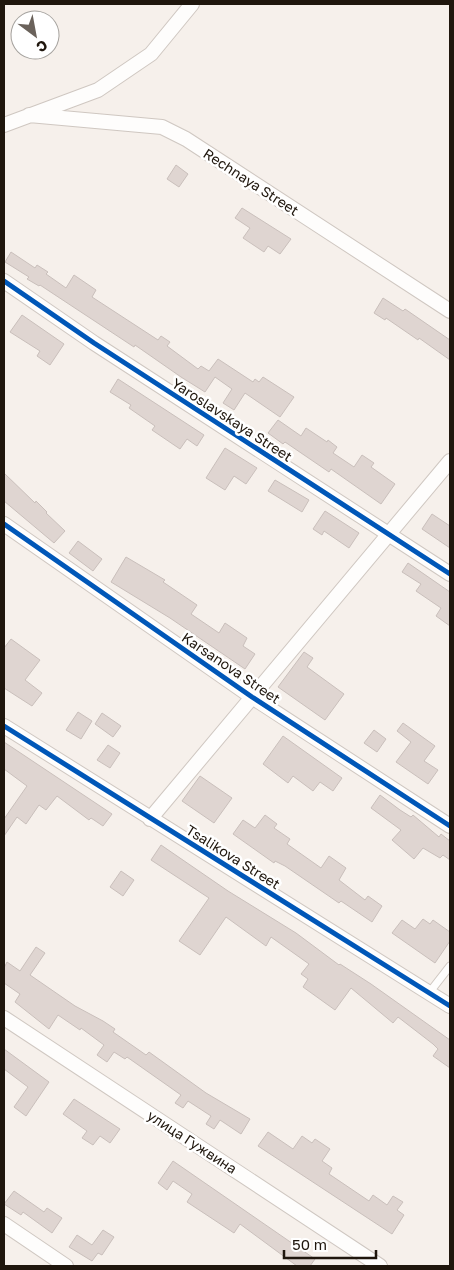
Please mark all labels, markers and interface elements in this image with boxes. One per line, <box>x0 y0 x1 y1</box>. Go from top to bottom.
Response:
north arrow <box>10 10 60 60</box>
text: С <box>33 37 51 56</box>
street label: Rechnaya Street <box>200 144 302 219</box>
street label: Yaroslavskaya Street <box>169 374 296 465</box>
street label: Karsanova Street <box>179 628 284 707</box>
street label: Tsalikova Street <box>183 821 283 892</box>
street label: улица Гужвина <box>144 1106 240 1177</box>
scale bar <box>284 1228 376 1260</box>
text: 50 m <box>292 1235 327 1253</box>

